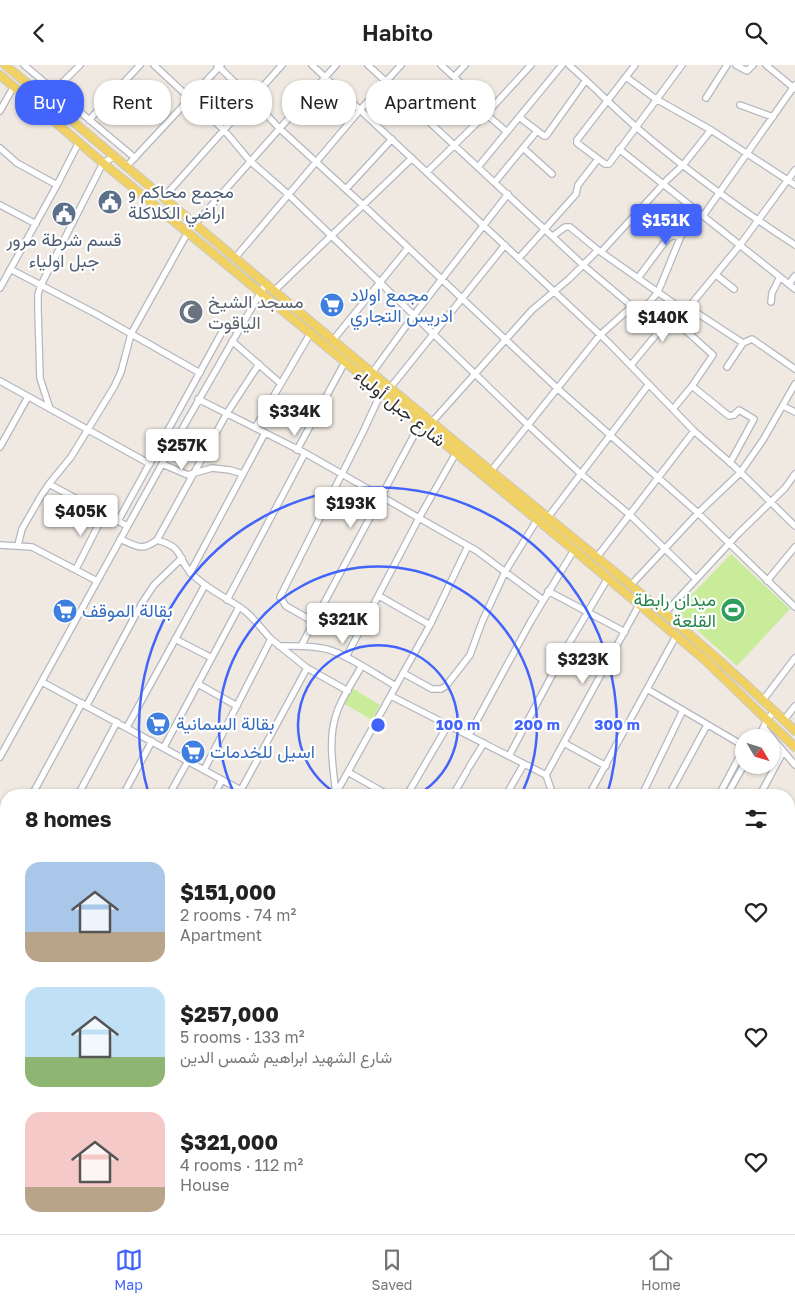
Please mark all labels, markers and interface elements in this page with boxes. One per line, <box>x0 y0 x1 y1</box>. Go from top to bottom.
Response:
icon: back <box>25 19 53 47</box>
text: Habito <box>362 19 433 46</box>
icon: search <box>742 19 770 47</box>
chip: Buy <box>15 80 84 125</box>
chip: Rent <box>94 80 171 125</box>
chip: Filters <box>181 80 272 125</box>
chip: New <box>282 80 356 125</box>
chip: Apartment <box>366 80 495 125</box>
place label: مجمع محاكم و اراضي الكلاكلة <box>128 180 234 228</box>
public building icon: مجمع محاكم و اراضي الكلاكلة <box>97 189 123 215</box>
public building icon: قسم شرطة مرور جبل اولياء <box>51 201 77 227</box>
pin: $151K <box>631 203 701 246</box>
text: $151K <box>642 210 690 230</box>
place label: قسم شرطة مرور جبل اولياء <box>5 228 122 272</box>
place label: مجمع اولاد ادريس التجاري <box>350 283 453 331</box>
place label: مسجد الشيخ الياقوت <box>208 290 304 334</box>
supermarket icon: مجمع اولاد ادريس التجاري <box>319 292 345 318</box>
mosque icon: مسجد الشيخ الياقوت <box>178 299 204 325</box>
pin: $140K <box>628 301 698 343</box>
text: $140K <box>638 307 688 327</box>
street label: شارع جبل أولياء <box>349 364 451 452</box>
pin: $334K <box>260 395 330 437</box>
text: $334K <box>269 401 321 421</box>
pin: $257K <box>147 429 217 471</box>
text: $257K <box>157 435 207 455</box>
pin: $193K <box>316 487 386 529</box>
text: $193K <box>326 493 376 513</box>
pin: $405K <box>46 495 116 537</box>
text: $405K <box>55 501 107 521</box>
place label: ميدان رابطة القلعة <box>634 588 716 631</box>
sports icon: ميدان رابطة القلعة <box>720 597 746 623</box>
supermarket icon: بقالة الموقف <box>52 598 78 624</box>
place label: بقالة الموقف <box>82 599 173 622</box>
pin: $321K <box>308 603 378 645</box>
text: $321K <box>318 609 368 629</box>
pin: $323K <box>548 643 618 685</box>
text: $323K <box>557 649 609 669</box>
supermarket icon: بقالة السمانية <box>145 711 171 737</box>
place label: بقالة السمانية <box>176 712 275 734</box>
text: 100 m <box>436 715 480 733</box>
text: 200 m <box>514 715 560 733</box>
text: 300 m <box>594 715 640 733</box>
centre of rings <box>369 716 387 734</box>
north arrow <box>735 729 780 774</box>
map controls <box>735 729 780 774</box>
supermarket icon: اسيل للخدمات <box>180 739 206 765</box>
place label: اسيل للخدمات <box>210 740 315 763</box>
icon: filters <box>742 805 770 833</box>
text: 8 homes <box>25 806 112 832</box>
text: $151,000 <box>180 879 276 905</box>
icon: home <box>65 882 125 942</box>
icon: heart <box>742 898 770 926</box>
text: 2 rooms · 74 m² <box>180 905 296 925</box>
text: Apartment <box>180 925 262 945</box>
text: $257,000 <box>180 1001 279 1027</box>
icon: home <box>65 1007 125 1067</box>
icon: heart <box>742 1023 770 1051</box>
text: 5 rooms · 133 m² <box>180 1027 304 1047</box>
text: شارع الشهيد ابراهيم شمس الدين <box>180 1047 392 1067</box>
text: $321,000 <box>180 1129 278 1155</box>
icon: home <box>65 1132 125 1192</box>
icon: heart <box>742 1148 770 1176</box>
text: 4 rooms · 112 m² <box>180 1155 303 1175</box>
text: House <box>180 1175 229 1195</box>
tab: Map <box>114 1246 143 1293</box>
tab: Saved <box>372 1246 412 1293</box>
tab: Home <box>641 1246 681 1293</box>

